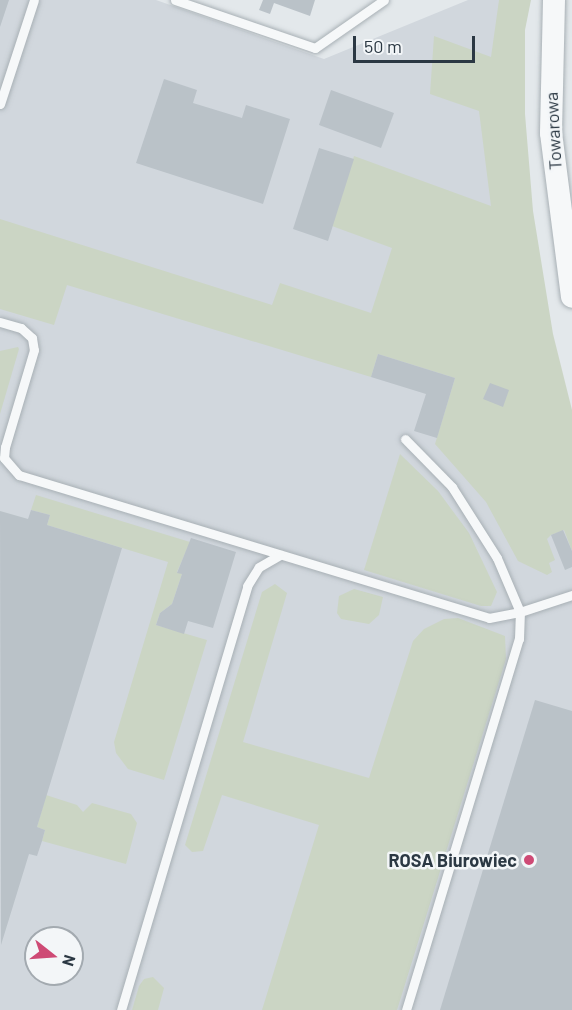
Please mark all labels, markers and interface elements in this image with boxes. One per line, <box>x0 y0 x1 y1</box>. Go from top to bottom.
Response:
scale bar <box>356 24 478 62</box>
text: 50 m <box>364 35 402 57</box>
street label: Towarowa <box>540 91 566 171</box>
place label: ROSA Biurowiec <box>388 849 517 871</box>
marker: ROSA Biurowiec <box>522 853 536 867</box>
north arrow <box>24 926 84 986</box>
text: N <box>59 953 80 969</box>

